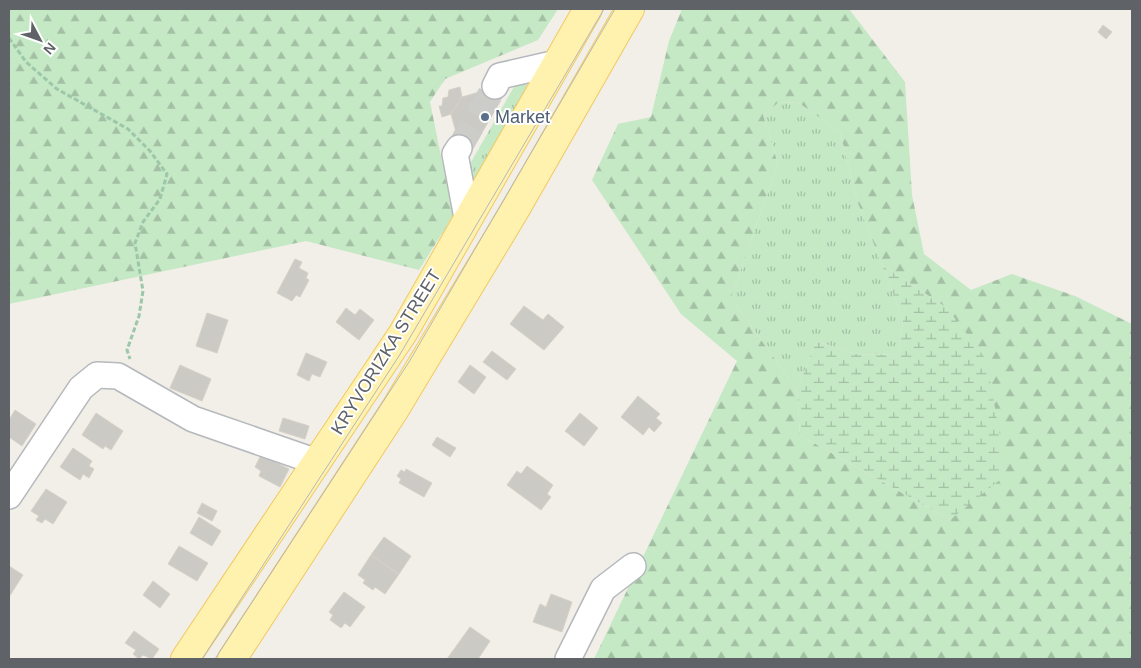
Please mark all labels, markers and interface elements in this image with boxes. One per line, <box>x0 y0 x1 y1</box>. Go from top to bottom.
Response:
north arrow <box>15 15 65 65</box>
text: N <box>40 39 59 58</box>
place label: Market <box>495 107 550 127</box>
marker: Market <box>479 111 491 123</box>
street label: KRYVORIZKA STREET <box>327 266 445 438</box>

